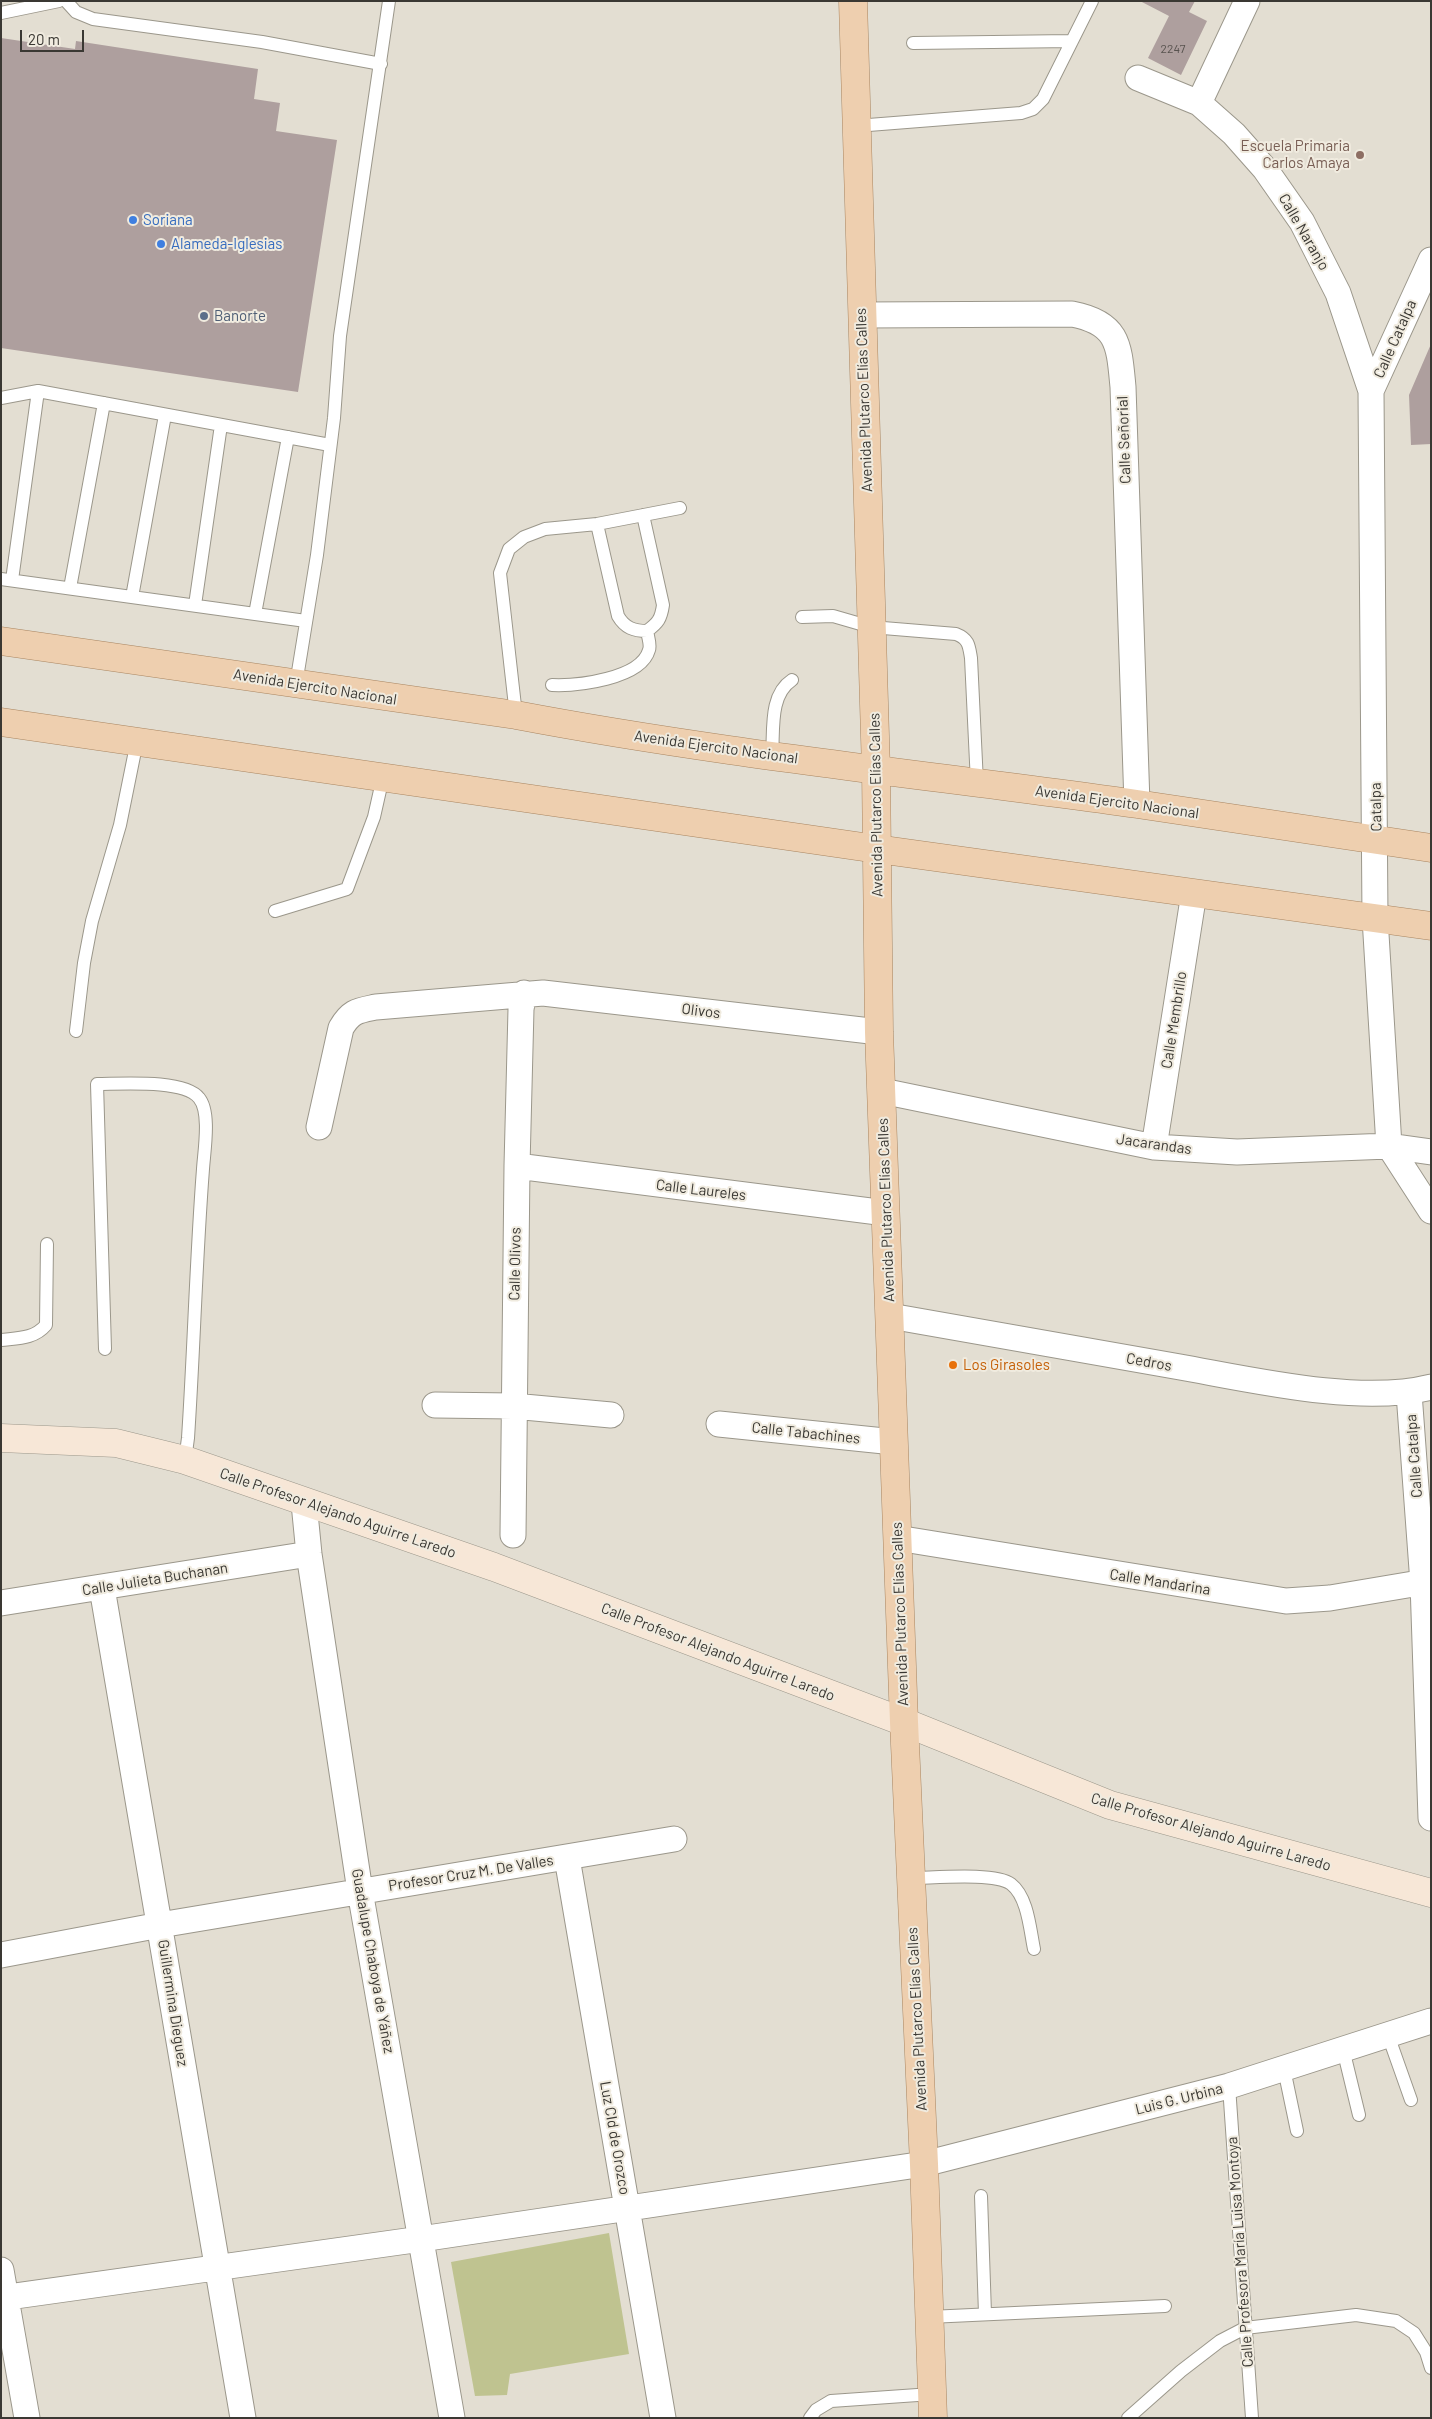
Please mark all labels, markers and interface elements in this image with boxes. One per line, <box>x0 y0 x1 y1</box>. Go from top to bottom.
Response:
scale bar <box>22 20 86 52</box>
text: 20 m <box>28 30 60 48</box>
house number: 2247 <box>1161 42 1185 56</box>
place label: Escuela Primaria Carlos Amaya <box>1241 137 1350 172</box>
marker: Escuela Primaria Carlos Amaya <box>1354 149 1366 161</box>
street label: Calle Naranjo <box>1275 191 1333 273</box>
place label: Soriana <box>143 211 193 229</box>
marker: Soriana <box>127 214 139 226</box>
place label: Alameda-Iglesias <box>171 235 282 253</box>
marker: Alameda-Iglesias <box>155 238 167 250</box>
street label: Calle Catalpa <box>1370 297 1420 381</box>
place label: Banorte <box>214 307 266 325</box>
street label: Avenida Plutarco Elías Calles <box>852 308 876 492</box>
marker: Banorte <box>198 310 210 322</box>
street label: Calle Señorial <box>1113 396 1135 484</box>
street label: Avenida Ejercito Nacional <box>232 665 398 709</box>
street label: Avenida Plutarco Elías Calles <box>865 713 887 897</box>
street label: Avenida Ejercito Nacional <box>633 727 799 767</box>
street label: Avenida Ejercito Nacional <box>1034 782 1200 822</box>
street label: Catalpa <box>1367 782 1385 832</box>
street label: Calle Membrillo <box>1157 970 1191 1070</box>
street label: Olivos <box>681 1000 721 1022</box>
street label: Avenida Plutarco Elías Calles <box>874 1118 898 1302</box>
street label: Jacarandas <box>1115 1130 1193 1158</box>
street label: Calle Laureles <box>655 1176 747 1204</box>
street label: Calle Olivos <box>505 1227 525 1301</box>
street label: Cedros <box>1125 1349 1173 1375</box>
place label: Los Girasoles <box>963 1356 1050 1374</box>
marker: Los Girasoles <box>947 1359 959 1371</box>
street label: Calle Catalpa <box>1402 1414 1426 1498</box>
street label: Calle Tabachines <box>751 1418 861 1448</box>
street label: Calle Profesor Alejando Aguirre Laredo <box>217 1464 459 1562</box>
street label: Avenida Plutarco Elías Calles <box>888 1522 912 1706</box>
street label: Calle Julieta Buchanan <box>81 1559 229 1599</box>
street label: Calle Mandarina <box>1108 1565 1212 1599</box>
street label: Calle Profesor Alejando Aguirre Laredo <box>599 1599 837 1705</box>
street label: Calle Profesor Alejando Aguirre Laredo <box>1089 1789 1333 1875</box>
street label: Profesor Cruz M. De Valles <box>387 1851 555 1895</box>
street label: Guadalupe Chaboya de Yáñez <box>348 1867 398 2055</box>
street label: Avenida Plutarco Elías Calles <box>903 1926 931 2112</box>
street label: Guillermina Dieguez <box>154 1938 192 2068</box>
street label: Luis G. Urbina <box>1133 2079 1225 2119</box>
street label: Luz CId de Orozco <box>596 2080 634 2196</box>
street label: Calle Profesora María Luisa Montoya <box>1223 2136 1257 2368</box>

